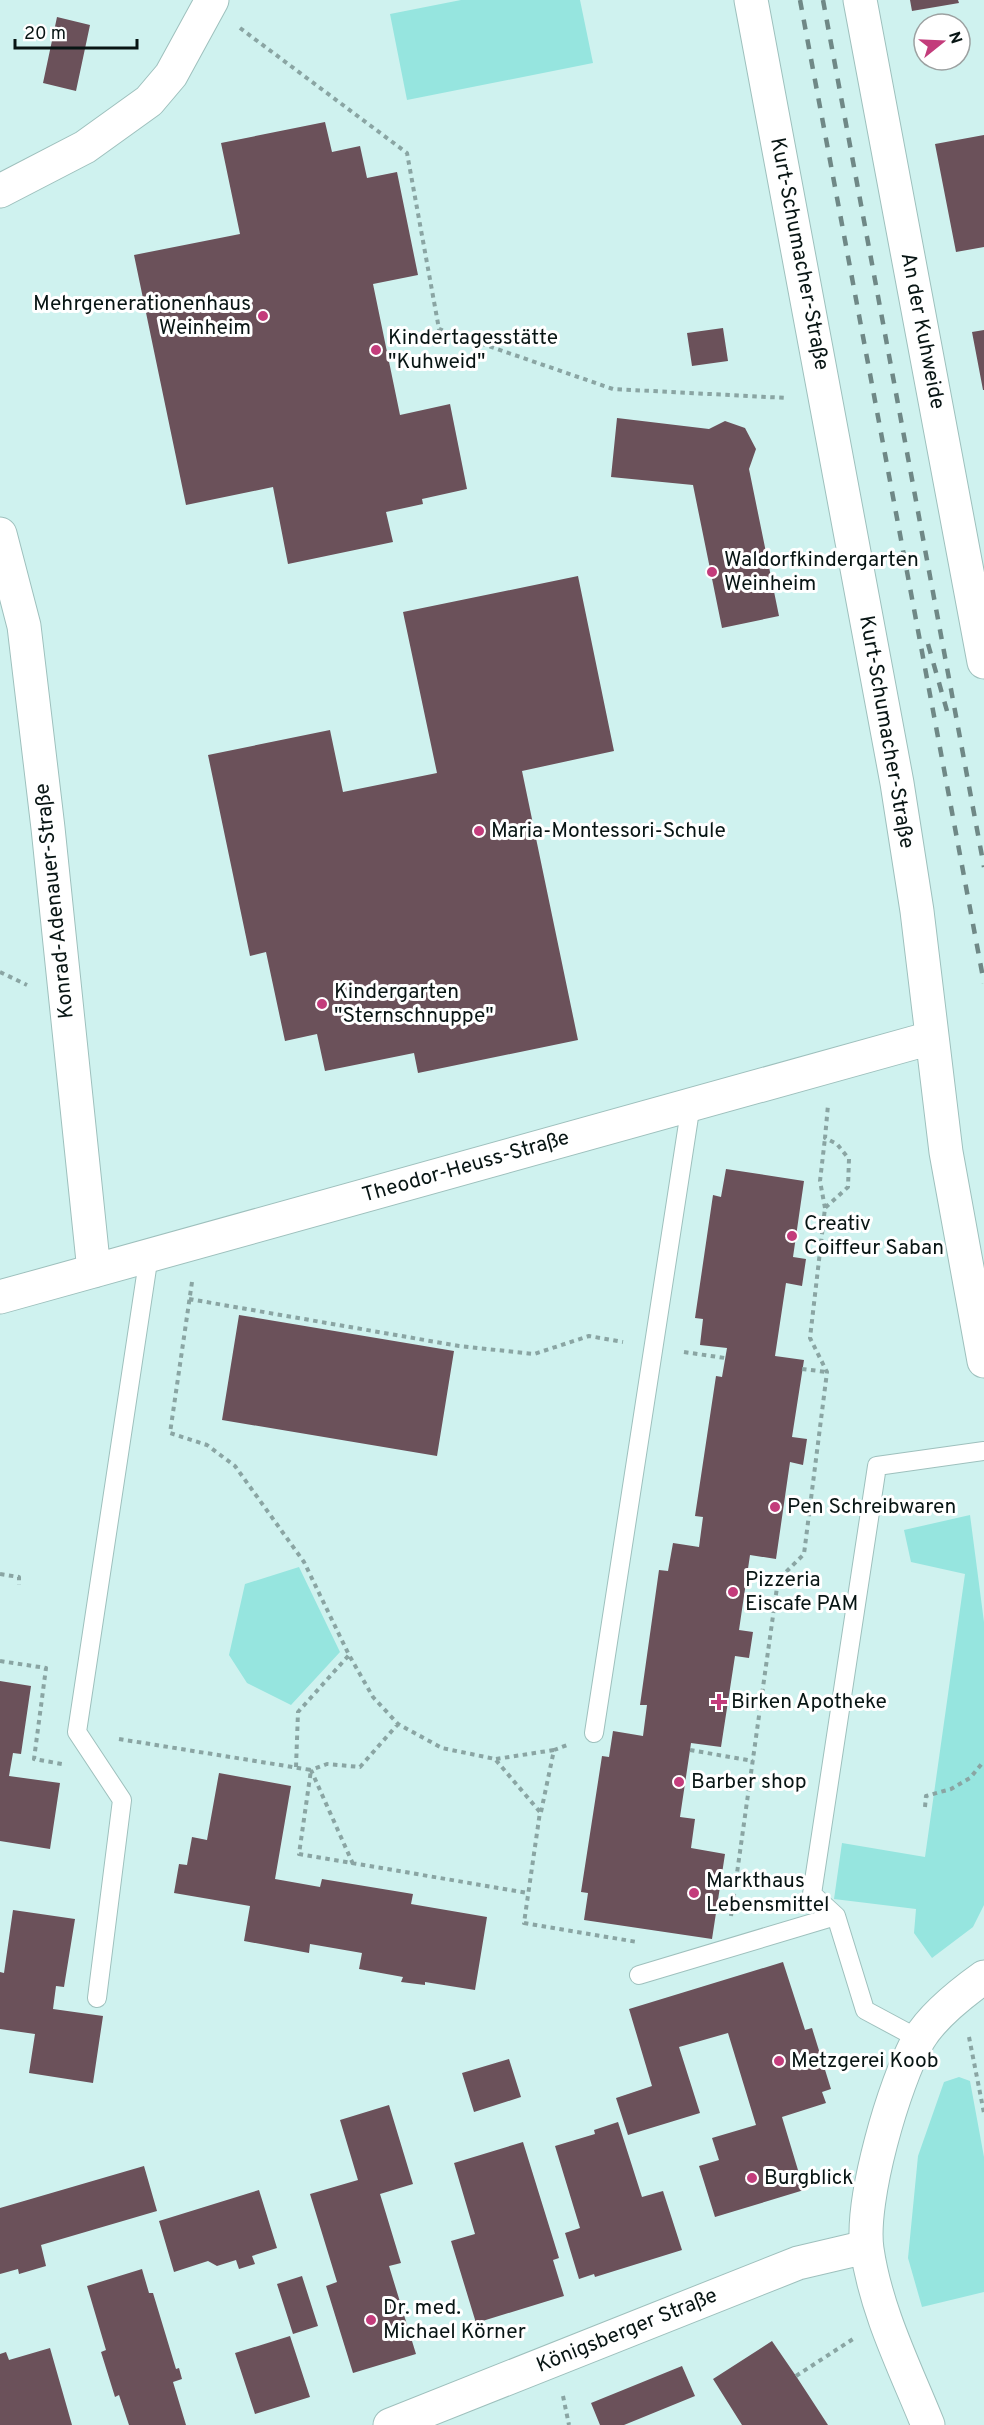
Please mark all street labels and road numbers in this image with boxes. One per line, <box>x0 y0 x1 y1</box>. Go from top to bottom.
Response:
street label: Kurt-Schumacher-Straße <box>763 135 835 373</box>
street label: An der Kuhweide <box>894 250 950 412</box>
street label: Kurt-Schumacher-Straße <box>852 613 920 851</box>
street label: Konrad-Adenauer-Straße <box>29 782 81 1020</box>
street label: Theodor-Heuss-Straße <box>359 1124 573 1210</box>
street label: Königsberger Straße <box>533 2282 721 2380</box>

